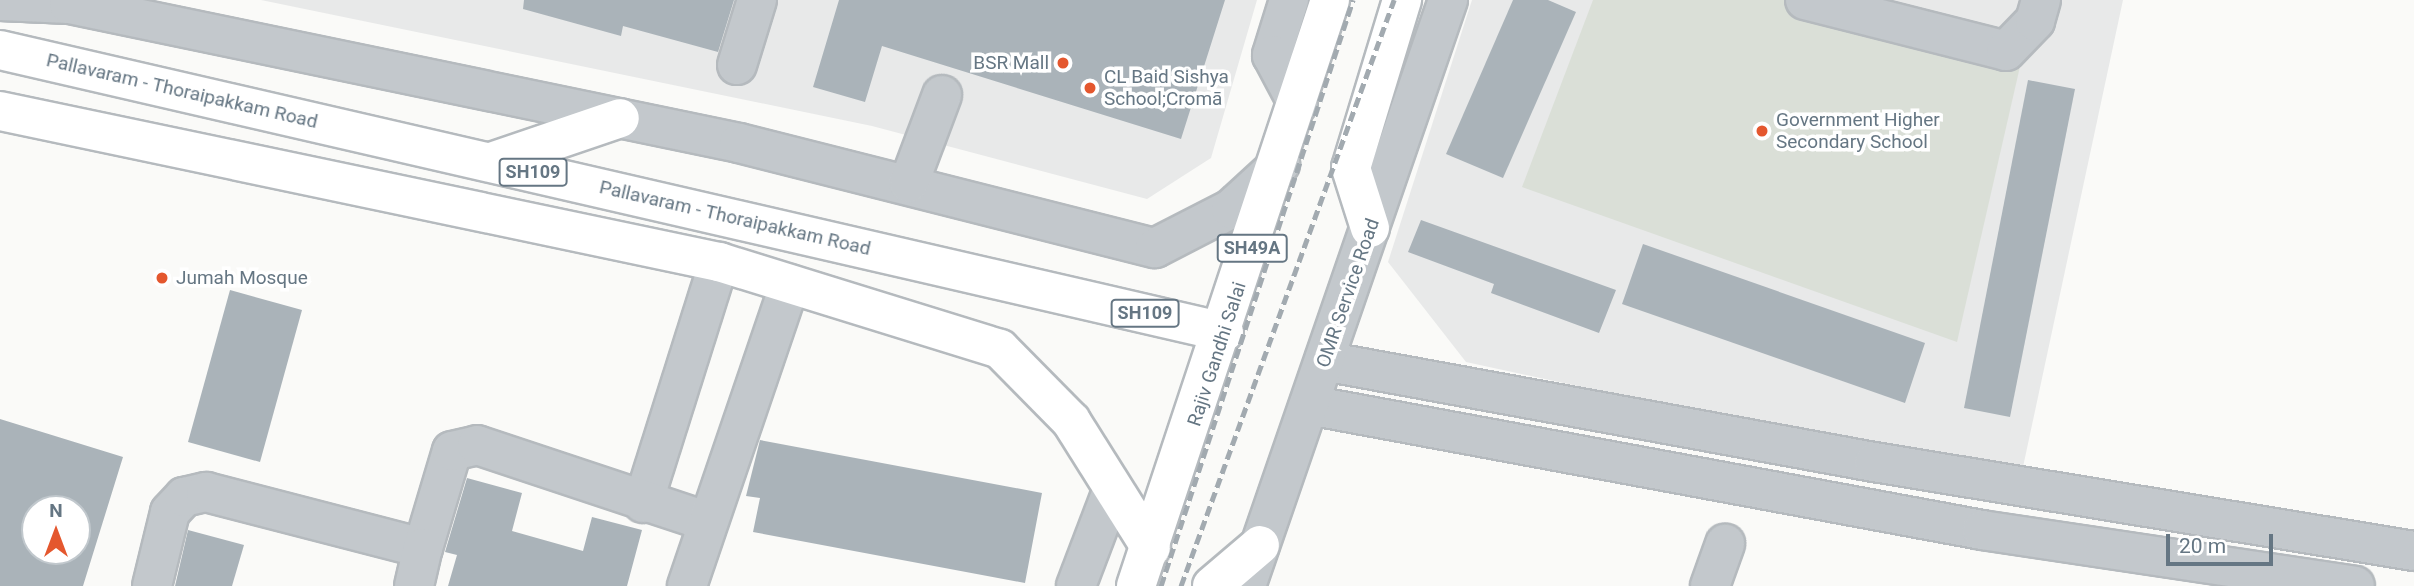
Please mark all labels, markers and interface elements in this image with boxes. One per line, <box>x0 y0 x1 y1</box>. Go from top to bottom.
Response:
street label: Pallavaram - Thoraipakkam Road <box>44 49 320 133</box>
place label: BSR Mall <box>973 52 1049 74</box>
marker: BSR Mall <box>1055 55 1071 71</box>
place label: CL Baid Sishya School;Cromā <box>1104 66 1229 110</box>
marker: CL Baid Sishya School;Cromā <box>1082 80 1098 96</box>
place label: Government Higher Secondary School <box>1776 109 1940 153</box>
marker: Government Higher Secondary School <box>1754 123 1770 139</box>
road number: SH109 <box>498 158 568 187</box>
street label: Pallavaram - Thoraipakkam Road <box>597 176 873 260</box>
street label: OMR Service Road <box>1312 215 1384 371</box>
road number: SH49A <box>1215 234 1289 262</box>
place label: Jumah Mosque <box>176 267 308 289</box>
marker: Jumah Mosque <box>154 270 170 286</box>
street label: Rajiv Gandhi Salai <box>1183 279 1251 429</box>
road number: SH109 <box>1110 298 1180 328</box>
north arrow <box>21 495 91 565</box>
text: N <box>49 499 63 522</box>
scale bar <box>2169 520 2276 564</box>
text: 20 m <box>2179 534 2226 558</box>

